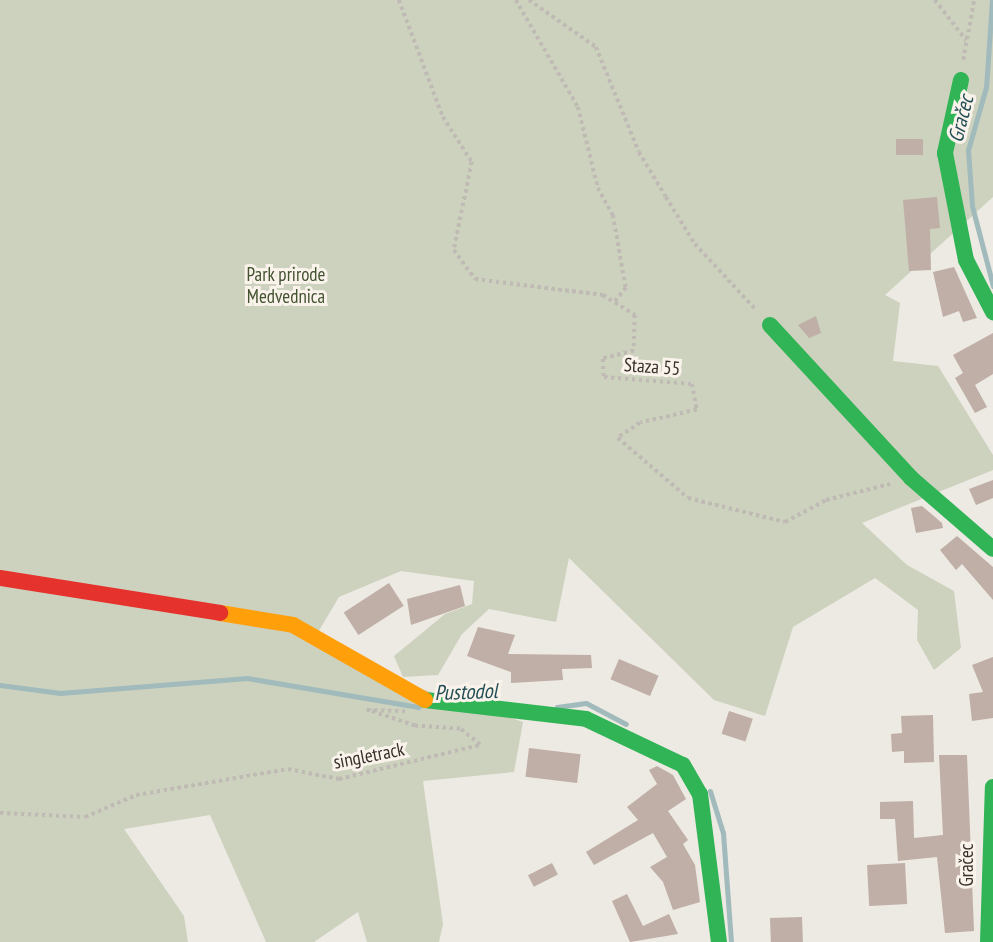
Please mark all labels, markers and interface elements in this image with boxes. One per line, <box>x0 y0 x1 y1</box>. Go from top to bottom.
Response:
water label: Gračec <box>943 93 979 145</box>
park label: Park prirode Medvednica <box>246 264 326 308</box>
street label: Staza 55 <box>623 354 681 380</box>
water label: Pustodol <box>434 678 498 706</box>
street label: singletrack <box>332 738 406 774</box>
street label: Gračec <box>956 843 978 887</box>

